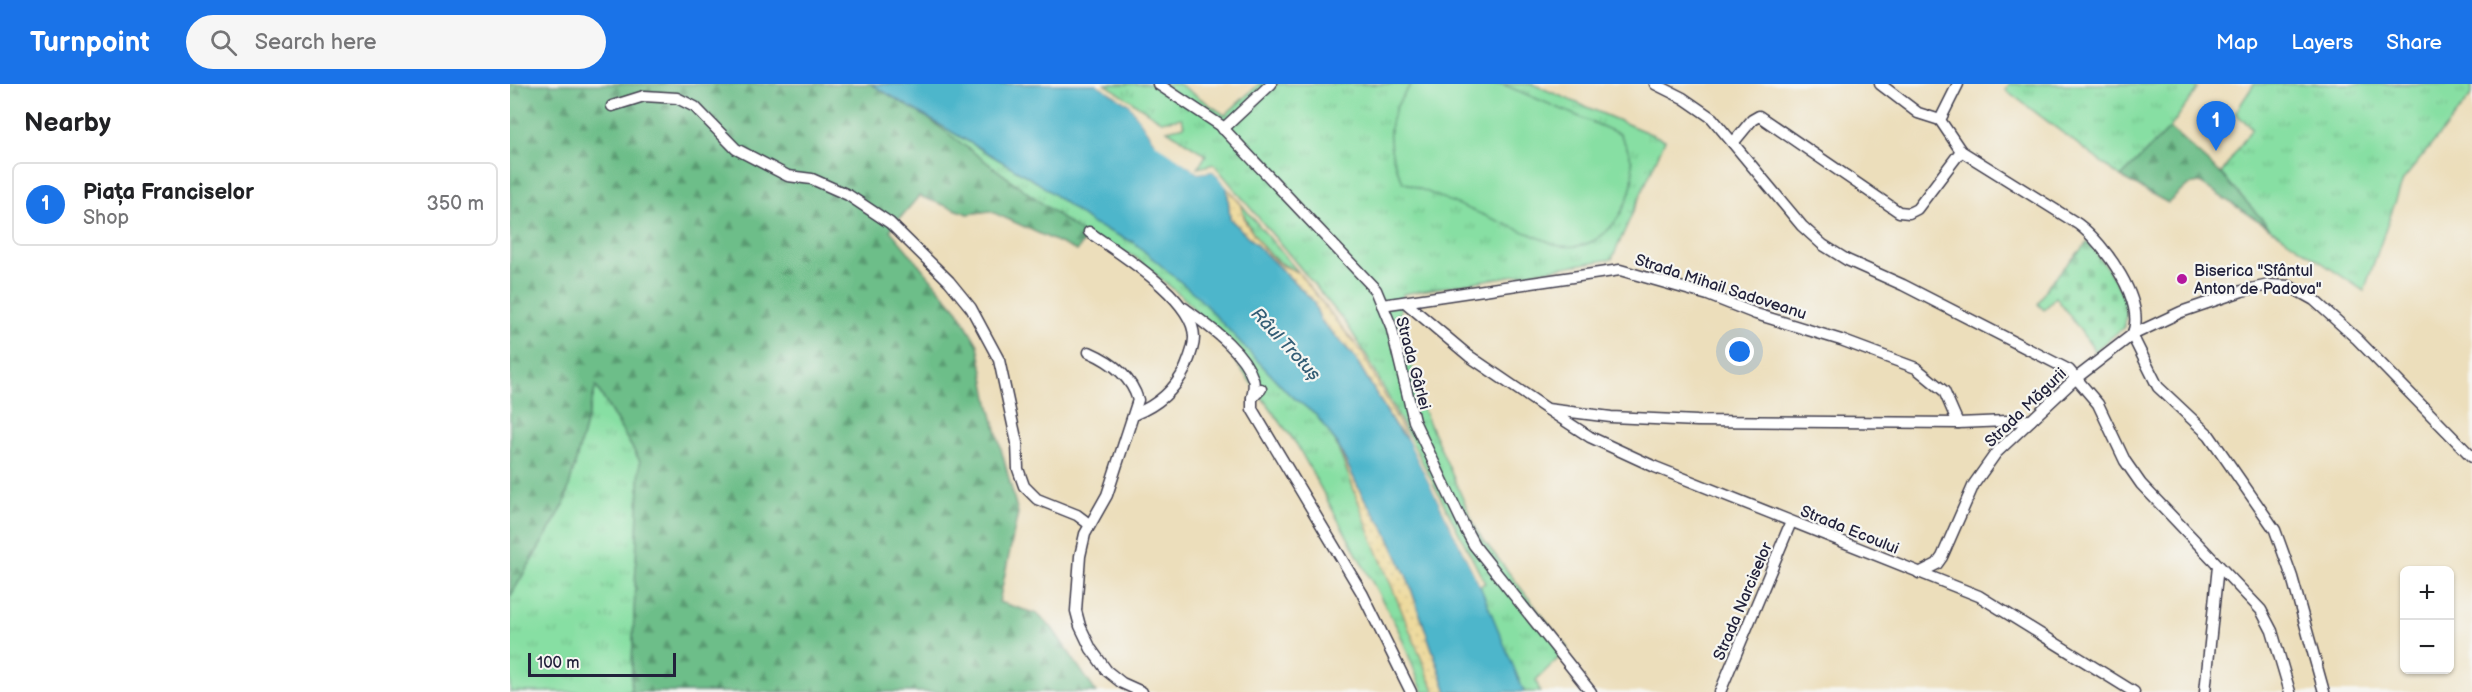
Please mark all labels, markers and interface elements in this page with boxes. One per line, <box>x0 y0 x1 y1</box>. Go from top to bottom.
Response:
search box <box>186 15 606 69</box>
text: Turnpoint <box>30 26 150 59</box>
icon: search <box>207 26 240 59</box>
text: Search here <box>255 29 377 56</box>
text: Map <box>2216 30 2258 55</box>
text: Layers <box>2291 30 2353 55</box>
text: Share <box>2386 30 2442 55</box>
pin: 1 <box>2196 101 2236 151</box>
text: Nearby <box>24 108 111 139</box>
text: Piața Franciselor <box>83 179 254 206</box>
text: 1 <box>41 192 50 216</box>
text: 350 m <box>427 192 484 216</box>
text: Shop <box>83 206 129 230</box>
street label: Strada Mihail Sadoveanu <box>1632 251 1809 324</box>
place label: Biserica "Sfântul Anton de Padova" <box>2194 262 2322 299</box>
marker: Biserica "Sfântul Anton de Padova" <box>2175 272 2189 286</box>
water label: Râul Trotuș <box>1247 304 1325 385</box>
street label: Strada Gârlei <box>1391 315 1434 412</box>
your location <box>1725 337 1754 366</box>
street label: Strada Măgurii <box>1981 364 2071 452</box>
street label: Strada Ecoului <box>1797 502 1902 559</box>
street label: Strada Narciselor <box>1710 540 1777 663</box>
map controls <box>2400 566 2454 674</box>
button: + <box>2400 566 2454 620</box>
button: − <box>2400 620 2454 674</box>
scale bar <box>528 650 676 678</box>
text: 100 m <box>537 654 580 673</box>

